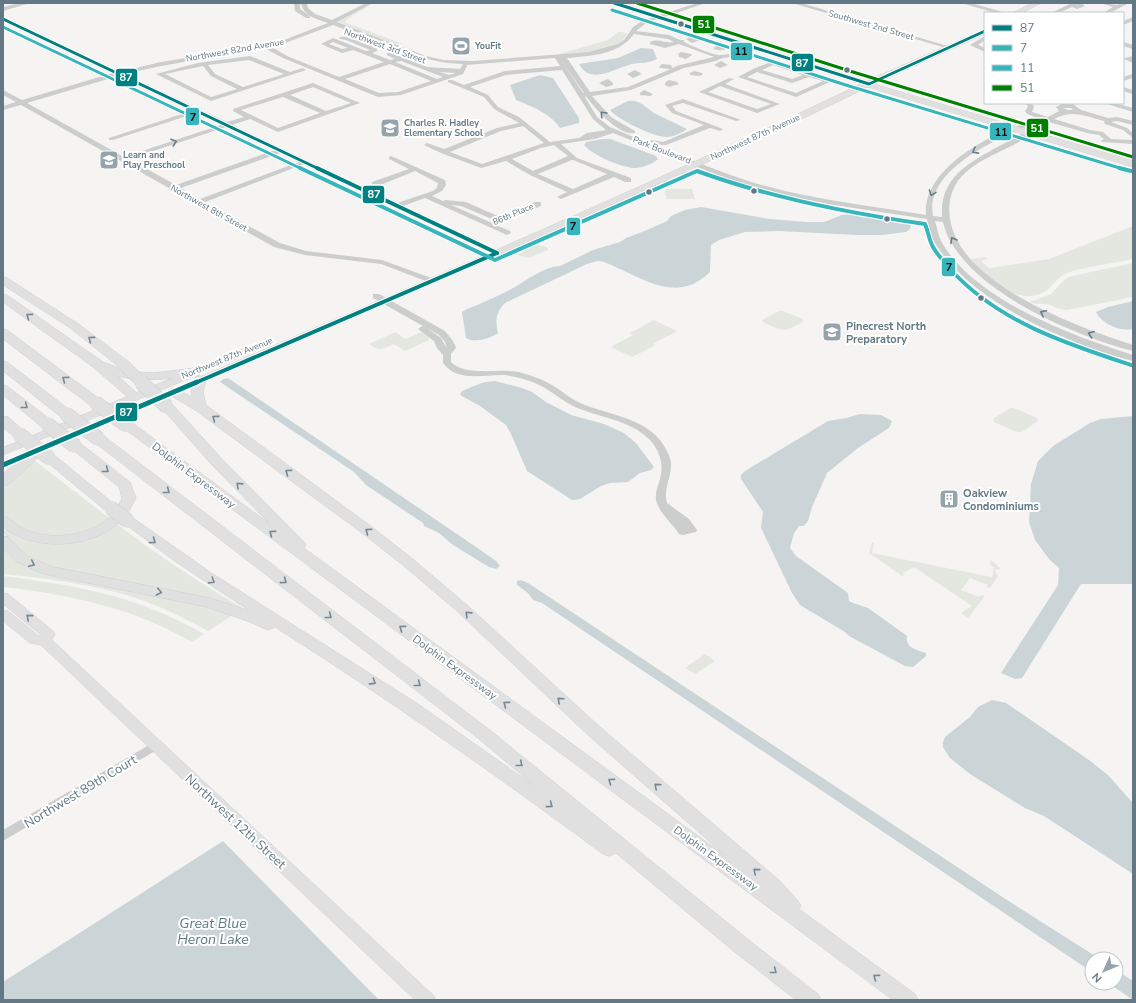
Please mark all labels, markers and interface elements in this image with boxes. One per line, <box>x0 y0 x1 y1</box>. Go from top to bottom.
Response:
street label: Southwest 2nd Street <box>827 7 916 43</box>
legend <box>984 12 1124 104</box>
line badge: 51 <box>692 15 715 34</box>
text: 51 <box>697 17 711 32</box>
unlabelled marker <box>676 19 686 29</box>
text: 87 <box>1020 20 1034 36</box>
street label: Northwest 3rd Street <box>343 26 428 67</box>
street label: Northwest 82nd Avenue <box>185 35 285 65</box>
sports icon: YouFit <box>450 35 472 57</box>
place label: YouFit <box>474 40 502 52</box>
text: 7 <box>1020 40 1027 56</box>
line badge: 11 <box>730 42 753 61</box>
text: 11 <box>734 44 748 59</box>
line badge: 87 <box>791 53 814 72</box>
text: 87 <box>795 56 809 71</box>
text: 11 <box>1020 60 1034 76</box>
unlabelled marker <box>842 65 852 75</box>
line badge: 87 <box>115 68 138 87</box>
text: 87 <box>119 70 133 85</box>
text: 51 <box>1020 80 1034 96</box>
line badge: 7 <box>185 107 200 126</box>
text: 7 <box>190 110 196 125</box>
one-way arrow <box>600 111 607 119</box>
street label: Northwest 87th Avenue <box>708 111 802 163</box>
school or university icon: Charles R. Hadley Elementary School <box>379 117 401 139</box>
place label: Charles R. Hadley Elementary School <box>404 117 483 139</box>
line badge: 51 <box>1026 118 1049 138</box>
text: 51 <box>1030 121 1044 136</box>
line badge: 11 <box>989 122 1012 141</box>
text: 11 <box>994 125 1008 140</box>
street label: Park Boulevard <box>631 133 693 167</box>
one-way arrow <box>170 139 177 147</box>
one-way arrow <box>972 146 979 154</box>
school or university icon: Learn and Play Preschool <box>98 149 120 171</box>
place label: Learn and Play Preschool <box>123 149 185 171</box>
street label: Northwest 8th Street <box>169 182 250 234</box>
line badge: 87 <box>362 185 385 204</box>
unlabelled marker <box>749 186 759 196</box>
text: 87 <box>367 187 381 202</box>
unlabelled marker <box>644 187 654 197</box>
one-way arrow <box>929 190 937 197</box>
street label: 86th Place <box>491 200 535 228</box>
unlabelled marker <box>882 214 892 224</box>
line badge: 7 <box>566 217 581 236</box>
text: 7 <box>570 219 576 234</box>
one-way arrow <box>951 237 958 244</box>
line badge: 7 <box>941 257 956 277</box>
text: 7 <box>946 260 952 275</box>
unlabelled marker <box>976 293 986 303</box>
one-way arrow <box>1039 310 1047 318</box>
one-way arrow <box>26 314 33 321</box>
place label: Pinecrest North Preparatory <box>846 319 926 347</box>
school or university icon: Pinecrest North Preparatory <box>821 321 843 343</box>
one-way arrow <box>1088 331 1095 339</box>
street label: Northwest 87th Avenue <box>180 334 275 382</box>
one-way arrow <box>89 336 96 343</box>
one-way arrow <box>62 377 69 384</box>
one-way arrow <box>20 402 27 409</box>
line badge: 87 <box>115 402 138 422</box>
text: 87 <box>119 405 133 420</box>
one-way arrow <box>212 416 219 423</box>
street label: Dolphin Expressway <box>149 439 239 512</box>
one-way arrow <box>102 466 109 473</box>
one-way arrow <box>285 469 292 476</box>
one-way arrow <box>236 482 244 490</box>
one-way arrow <box>163 486 170 493</box>
place label: Oakview Condominiums <box>963 486 1039 514</box>
building icon: Oakview Condominiums <box>938 488 960 510</box>
one-way arrow <box>365 529 372 536</box>
one-way arrow <box>269 531 276 538</box>
one-way arrow <box>149 536 156 543</box>
one-way arrow <box>29 560 36 568</box>
one-way arrow <box>208 576 215 583</box>
one-way arrow <box>279 576 286 583</box>
one-way arrow <box>156 587 162 596</box>
one-way arrow <box>325 611 332 618</box>
one-way arrow <box>465 611 473 619</box>
one-way arrow <box>26 615 34 622</box>
one-way arrow <box>399 625 406 633</box>
street label: Dolphin Expressway <box>409 632 500 703</box>
one-way arrow <box>368 677 375 684</box>
one-way arrow <box>413 679 420 686</box>
one-way arrow <box>557 698 564 705</box>
one-way arrow <box>504 702 511 709</box>
street label: Northwest 89th Court <box>21 751 141 833</box>
one-way arrow <box>515 760 522 767</box>
street label: Northwest 12th Street <box>181 770 290 874</box>
one-way arrow <box>609 779 616 786</box>
one-way arrow <box>654 784 661 791</box>
one-way arrow <box>546 801 553 808</box>
street label: Dolphin Expressway <box>670 823 761 894</box>
one-way arrow <box>753 868 760 875</box>
water label: Great Blue Heron Lake <box>177 914 249 949</box>
north arrow <box>1084 951 1124 991</box>
one-way arrow <box>770 967 777 974</box>
text: N <box>1089 969 1105 986</box>
one-way arrow <box>874 975 881 982</box>

